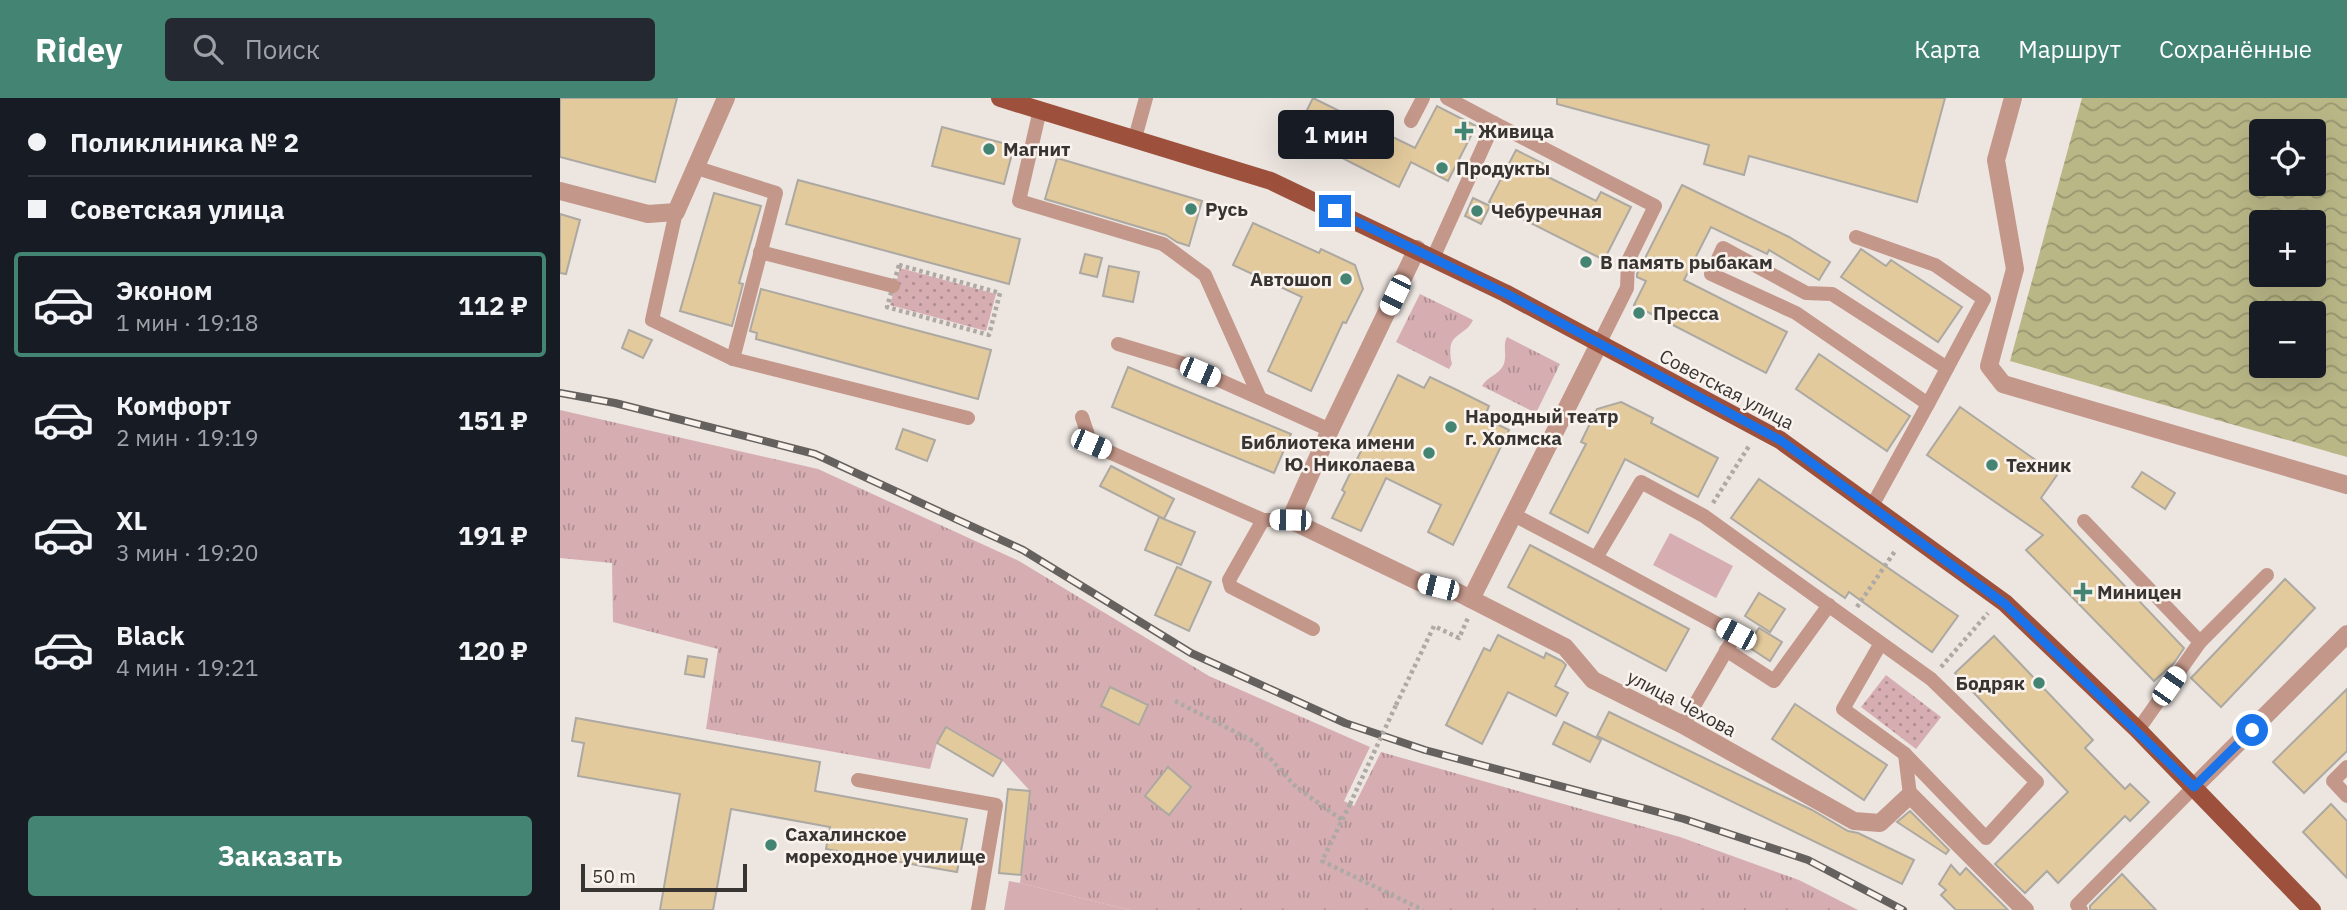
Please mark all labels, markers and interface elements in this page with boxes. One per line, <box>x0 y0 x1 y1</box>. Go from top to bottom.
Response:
search box <box>165 18 655 81</box>
text: Ridey <box>35 28 123 71</box>
icon: search <box>189 30 227 68</box>
text: Поиск <box>245 32 320 66</box>
text: Карта <box>1914 33 1980 65</box>
text: Маршрут <box>2018 33 2121 65</box>
text: Сохранённые <box>2159 33 2312 65</box>
callout: 1 мин <box>1277 109 1393 158</box>
text: 1 мин <box>1304 119 1368 149</box>
place label: Живица <box>1478 119 1554 143</box>
map controls <box>2249 119 2326 378</box>
button: locate <box>2249 119 2326 196</box>
marker: Живица <box>1456 123 1472 139</box>
text: Поликлиника № 2 <box>70 125 299 159</box>
place label: Магнит <box>1003 137 1070 161</box>
marker: Магнит <box>981 141 997 157</box>
place label: Продукты <box>1456 156 1550 180</box>
marker: Продукты <box>1434 160 1450 176</box>
text: Советская улица <box>70 192 285 226</box>
route end <box>1319 195 1351 227</box>
place label: Русь <box>1205 197 1248 221</box>
place label: Чебуречная <box>1491 199 1602 223</box>
marker: Русь <box>1183 201 1199 217</box>
marker: Чебуречная <box>1469 203 1485 219</box>
button: + <box>2249 210 2326 287</box>
place label: В память рыбакам <box>1600 250 1773 274</box>
marker: В память рыбакам <box>1578 254 1594 270</box>
place label: Автошоп <box>1250 267 1332 291</box>
marker: Автошоп <box>1338 271 1354 287</box>
car <box>1377 272 1414 318</box>
icon: car <box>32 273 95 336</box>
text: Эконом <box>116 273 213 307</box>
text: 112 ₽ <box>458 288 528 322</box>
place label: Пресса <box>1653 301 1719 325</box>
button: − <box>2249 301 2326 378</box>
marker: Пресса <box>1631 305 1647 321</box>
text: 1 мин · 19:18 <box>116 307 259 337</box>
street label: Советская улица <box>1655 343 1799 435</box>
car <box>1177 354 1224 390</box>
icon: car <box>32 388 95 451</box>
text: Комфорт <box>116 388 231 422</box>
text: 151 ₽ <box>458 403 528 437</box>
place label: Народный театр г. Холмска <box>1465 404 1619 450</box>
marker: Народный театр г. Холмска <box>1443 419 1459 435</box>
text: 2 мин · 19:19 <box>116 422 259 452</box>
car <box>1068 426 1115 462</box>
place label: Библиотека имени Ю. Николаева <box>1241 430 1415 476</box>
marker: Библиотека имени Ю. Николаева <box>1421 445 1437 461</box>
place label: Техник <box>2006 453 2071 477</box>
marker: Техник <box>1984 457 2000 473</box>
icon: car <box>32 503 95 566</box>
text: XL <box>116 503 147 537</box>
car <box>1269 509 1312 531</box>
text: 191 ₽ <box>458 518 528 552</box>
text: 3 мин · 19:20 <box>116 537 259 567</box>
car <box>1416 572 1461 602</box>
place label: Миницен <box>2097 580 2182 604</box>
marker: Миницен <box>2075 584 2091 600</box>
car <box>1713 615 1760 653</box>
icon: car <box>32 618 95 681</box>
text: Black <box>116 618 184 652</box>
text: 120 ₽ <box>458 633 528 667</box>
text: 4 мин · 19:21 <box>116 652 259 682</box>
car <box>2149 663 2190 709</box>
street label: улица Чехова <box>1623 664 1741 742</box>
place label: Бодряк <box>1956 671 2025 695</box>
marker: Бодряк <box>2031 675 2047 691</box>
route start <box>2236 714 2268 746</box>
button: Заказать <box>28 816 532 896</box>
place label: Сахалинское мореходное училище <box>785 822 986 868</box>
marker: Сахалинское мореходное училище <box>763 837 779 853</box>
scale bar <box>581 861 747 893</box>
text: 50 m <box>592 864 636 888</box>

